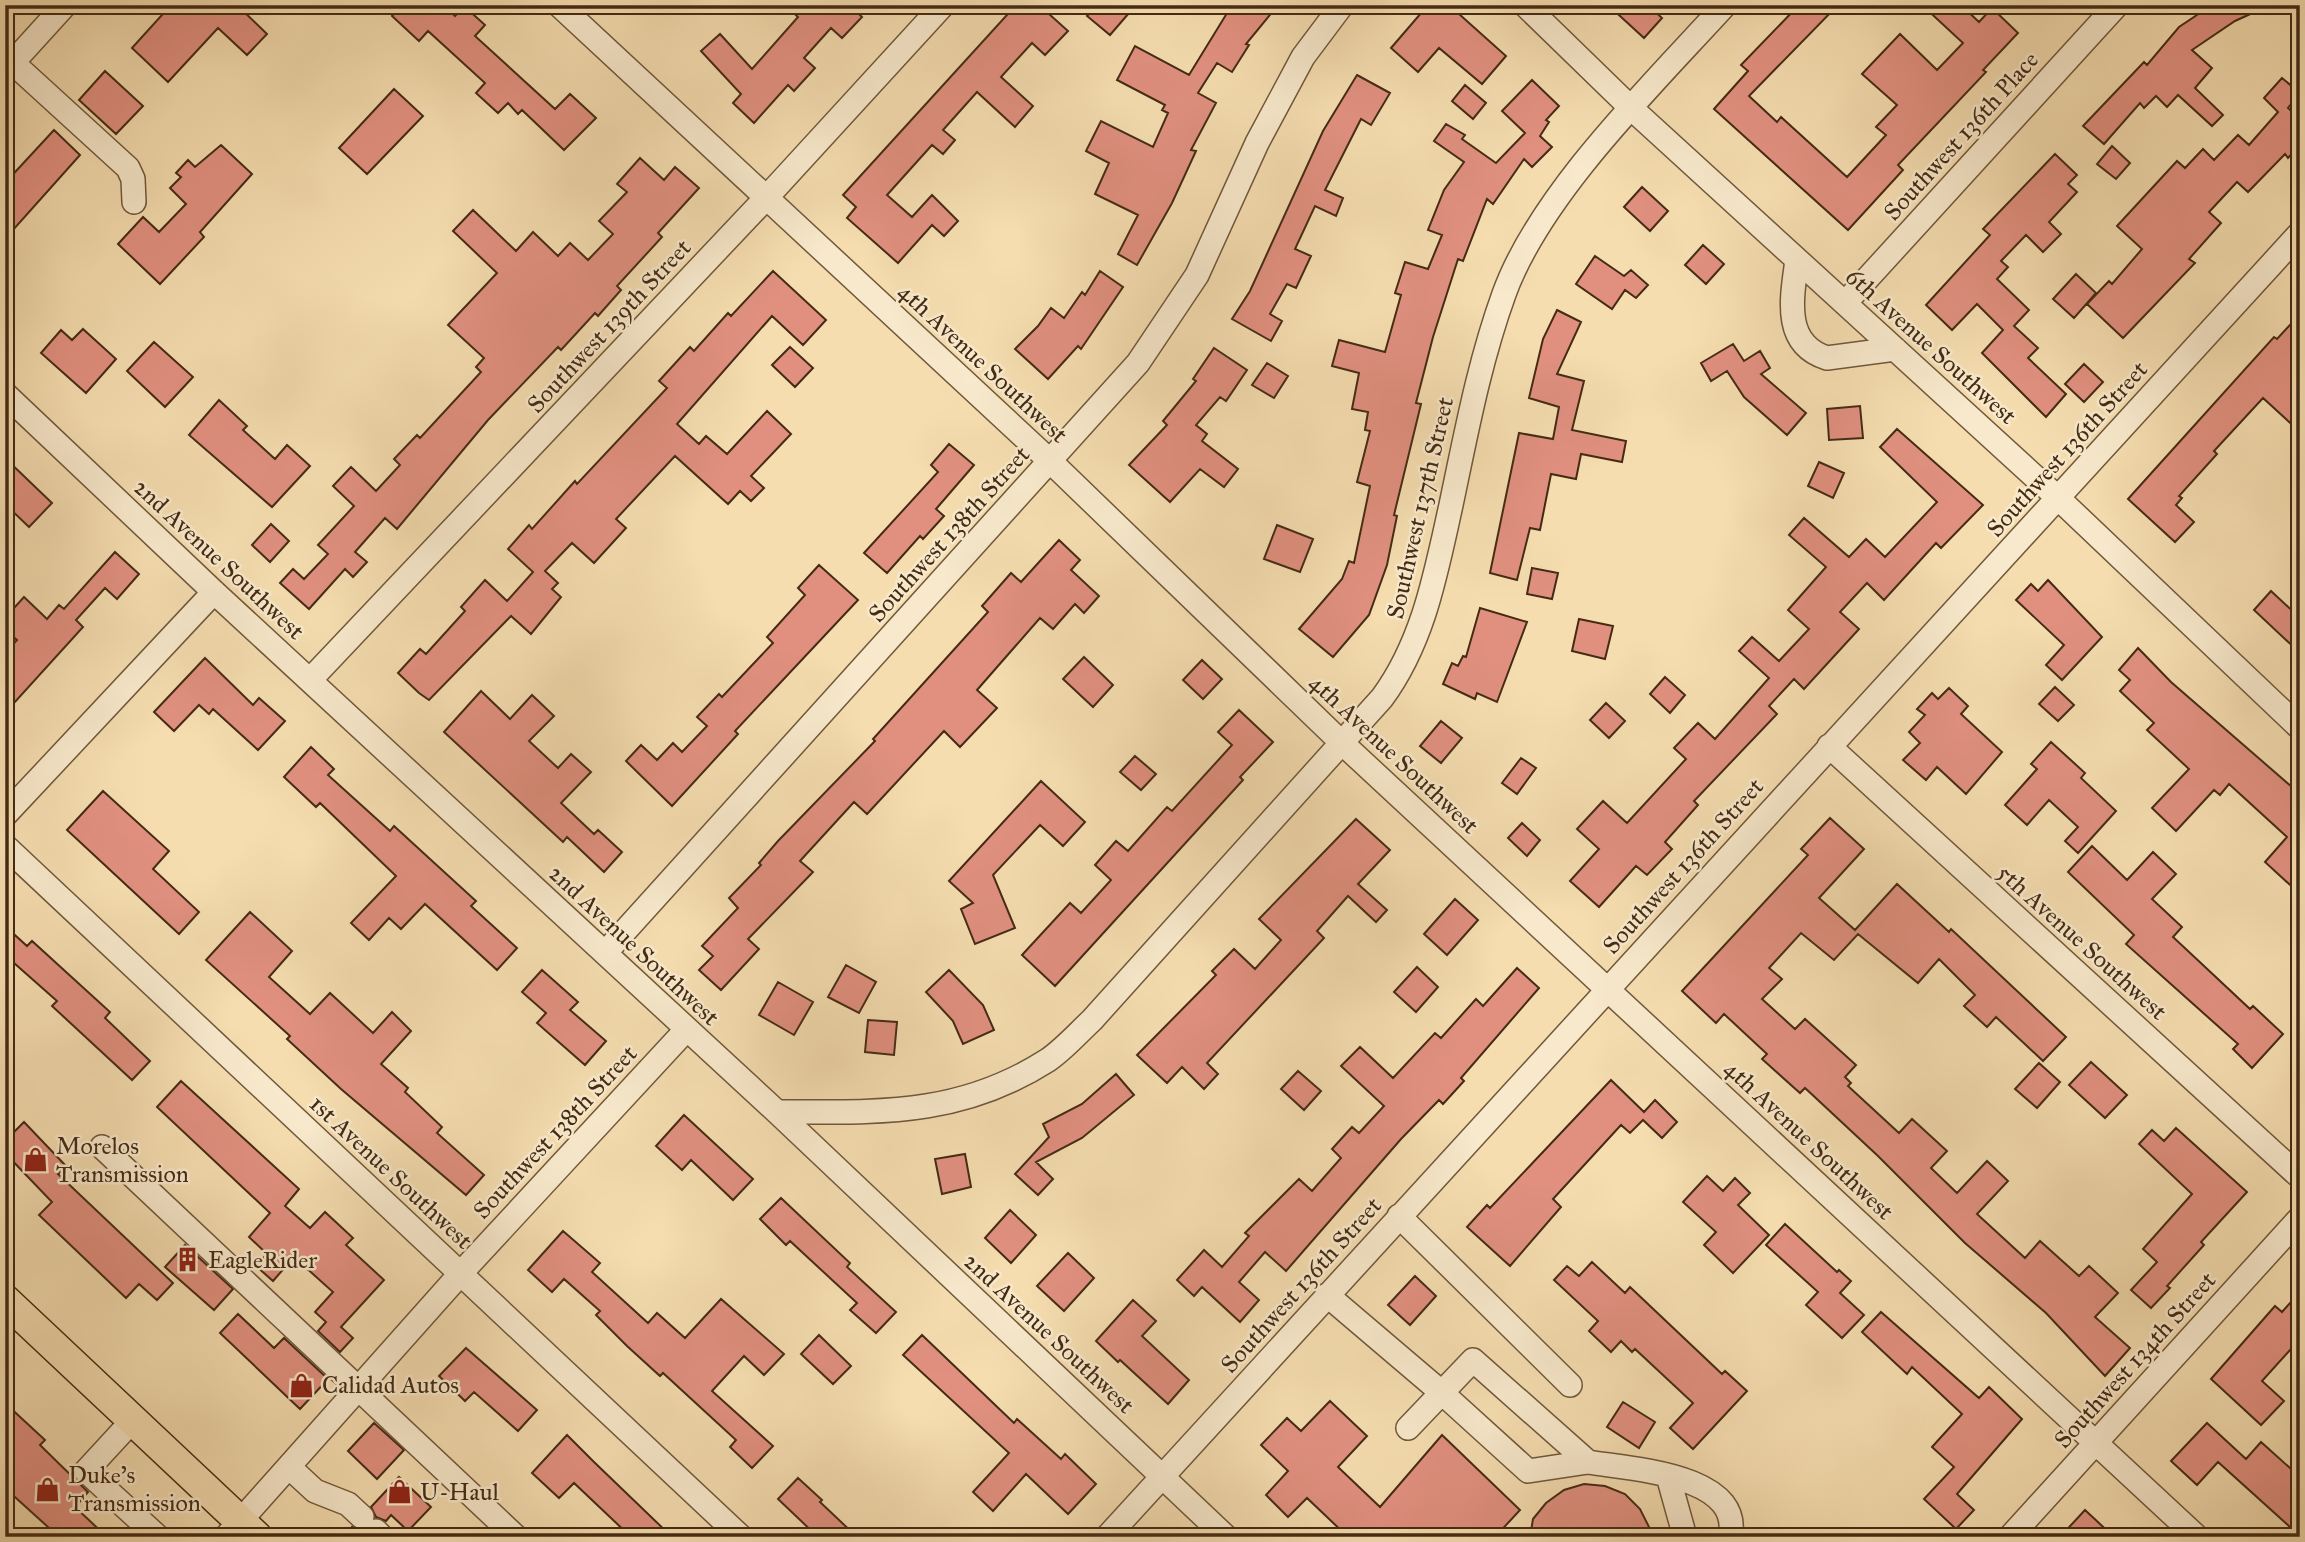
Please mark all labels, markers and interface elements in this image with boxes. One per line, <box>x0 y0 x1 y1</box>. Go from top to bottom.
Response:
street label: Southwest 136th Place <box>1877 45 2045 227</box>
street label: Southwest 139th Street <box>521 232 698 419</box>
street label: 6th Avenue Southwest <box>1839 261 2023 431</box>
street label: 4th Avenue Southwest <box>892 277 1074 450</box>
street label: Southwest 136th Street <box>1980 354 2154 543</box>
street label: Southwest 137th Street <box>1380 394 1460 622</box>
street label: Southwest 138th Street <box>862 439 1036 628</box>
street label: 2nd Avenue Southwest <box>127 472 311 646</box>
street label: 4th Avenue Southwest <box>1303 668 1485 841</box>
street label: Southwest 136th Street <box>1596 771 1770 960</box>
street label: 2nd Avenue Southwest <box>542 858 726 1032</box>
street label: 5th Avenue Southwest <box>1991 858 2174 1027</box>
street label: Southwest 138th Street <box>467 1038 644 1225</box>
street label: 4th Avenue Southwest <box>1718 1054 1900 1227</box>
street label: 1st Avenue Southwest <box>303 1089 479 1256</box>
place label: Morelos Transmission <box>56 1131 189 1189</box>
shop icon: Morelos Transmission <box>22 1146 50 1174</box>
street label: Southwest 136th Street <box>1214 1190 1388 1379</box>
place label: EagleRider <box>208 1245 317 1275</box>
building icon: EagleRider <box>174 1246 202 1274</box>
street label: 2nd Avenue Southwest <box>957 1246 1141 1420</box>
street label: Southwest 134th Street <box>2048 1265 2223 1455</box>
place label: Calidad Autos <box>322 1370 459 1400</box>
shop icon: Calidad Autos <box>288 1371 316 1399</box>
place label: Duke's Transmission <box>68 1460 201 1518</box>
shop icon: Duke's Transmission <box>34 1475 62 1503</box>
place label: U-Haul <box>420 1477 499 1507</box>
shop icon: U-Haul <box>386 1478 414 1506</box>

